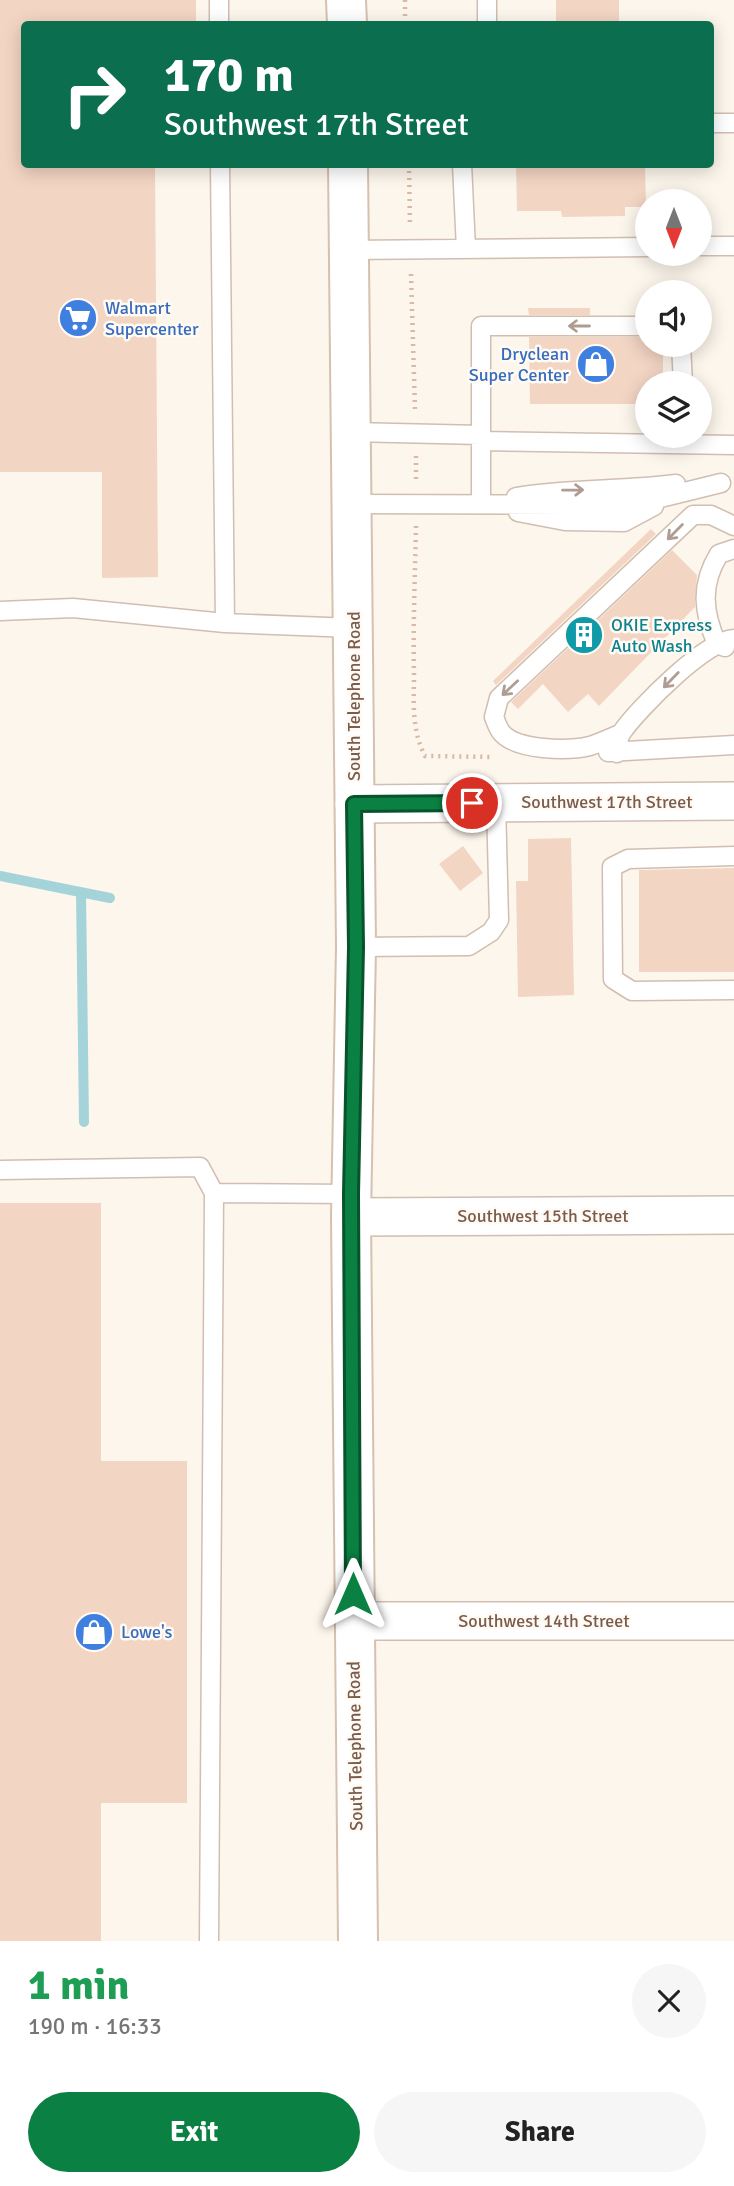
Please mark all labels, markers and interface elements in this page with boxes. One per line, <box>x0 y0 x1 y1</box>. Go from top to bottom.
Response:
text: 170 m <box>164 45 294 105</box>
icon: right <box>49 49 140 140</box>
text: Southwest 17th Street <box>164 105 469 144</box>
north arrow <box>635 189 712 266</box>
map controls <box>635 189 712 448</box>
button: sound <box>635 280 712 357</box>
supermarket icon: Walmart Supercenter <box>57 297 99 339</box>
place label: Walmart Supercenter <box>105 297 199 340</box>
one-way arrow <box>568 319 591 333</box>
place label: Dryclean Super Center <box>469 343 569 386</box>
shop icon: Dryclean Super Center <box>575 343 617 385</box>
button: layers <box>635 371 712 448</box>
one-way arrow <box>561 484 584 497</box>
one-way arrow <box>667 524 684 541</box>
street label: South Telephone Road <box>343 611 365 781</box>
building icon: OKIE Express Auto Wash <box>563 614 605 656</box>
place label: OKIE Express Auto Wash <box>611 614 712 657</box>
one-way arrow <box>663 671 680 688</box>
one-way arrow <box>502 680 519 697</box>
pin <box>442 773 502 833</box>
icon: arrive <box>453 784 491 822</box>
street label: Southwest 17th Street <box>521 791 693 813</box>
street label: Southwest 15th Street <box>457 1205 629 1227</box>
position arrow <box>316 1557 390 1631</box>
street label: Southwest 14th Street <box>458 1610 630 1632</box>
shop icon: Lowe's <box>73 1611 115 1653</box>
place label: Lowe's <box>121 1621 173 1643</box>
street label: South Telephone Road <box>343 1661 367 1831</box>
text: 1 min <box>28 1960 129 2011</box>
button: close <box>632 1964 706 2038</box>
text: 190 m · 16:33 <box>28 2012 162 2041</box>
button: Exit <box>28 2092 360 2172</box>
button: Share <box>374 2092 706 2172</box>

